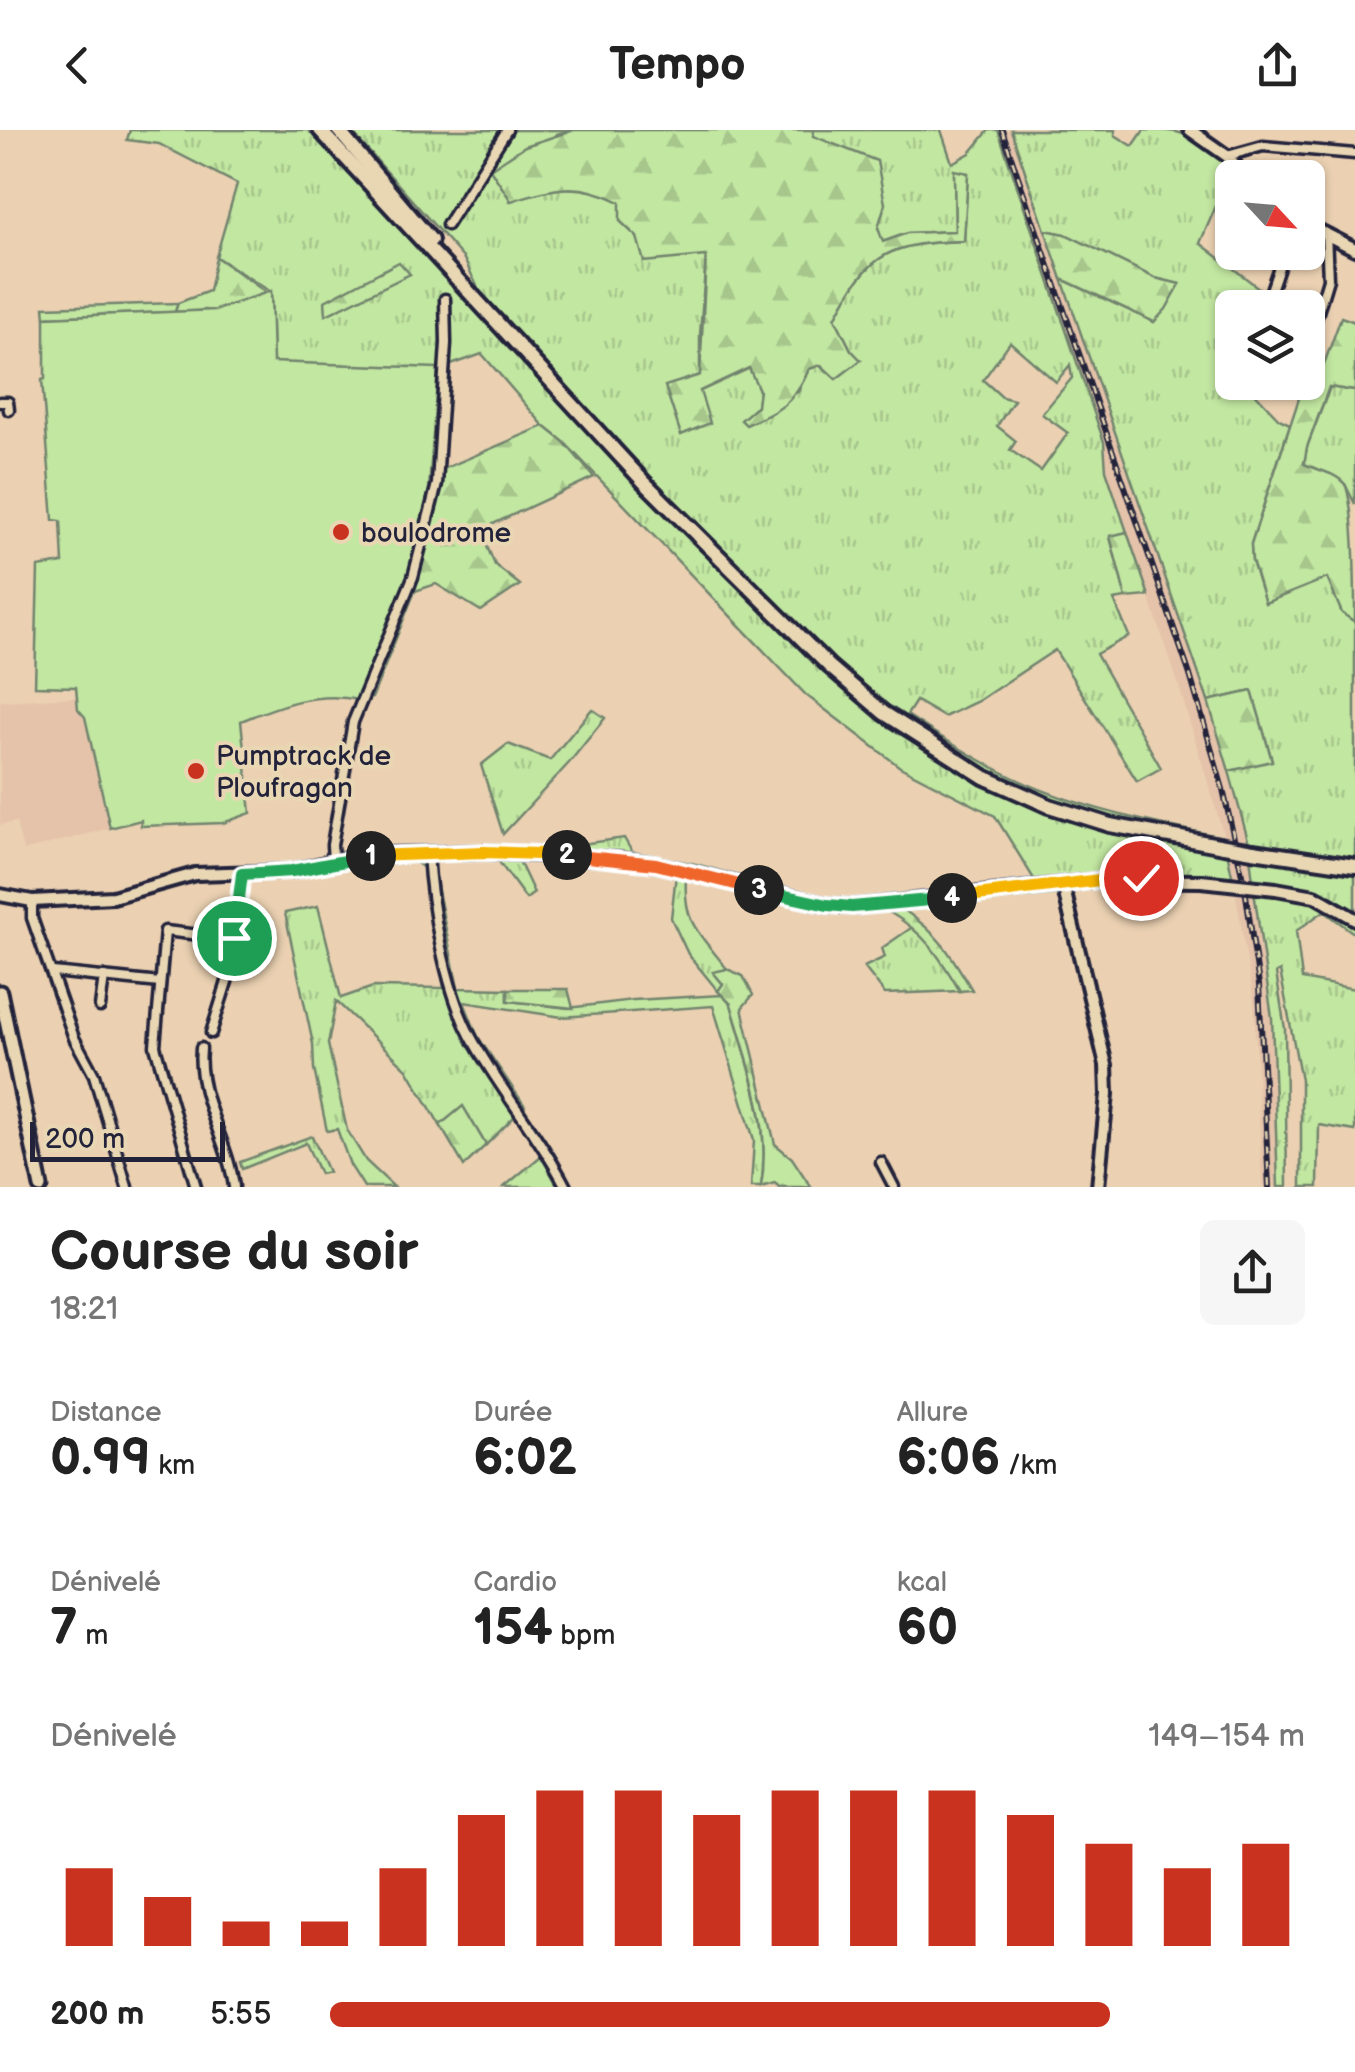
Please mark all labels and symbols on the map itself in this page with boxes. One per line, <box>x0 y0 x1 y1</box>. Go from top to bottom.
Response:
north arrow <box>1215 160 1325 270</box>
place label: boulodrome <box>361 517 511 550</box>
marker: boulodrome <box>330 521 352 543</box>
place label: Pumptrack de Ploufragan <box>216 740 391 805</box>
marker: Pumptrack de Ploufragan <box>185 760 207 782</box>
pin: 2 <box>542 830 592 880</box>
pin: 1 <box>346 831 396 881</box>
pin <box>1099 836 1184 921</box>
pin: 3 <box>734 865 784 915</box>
pin: 4 <box>927 873 977 923</box>
pin <box>192 896 277 981</box>
scale bar <box>30 1117 225 1162</box>

